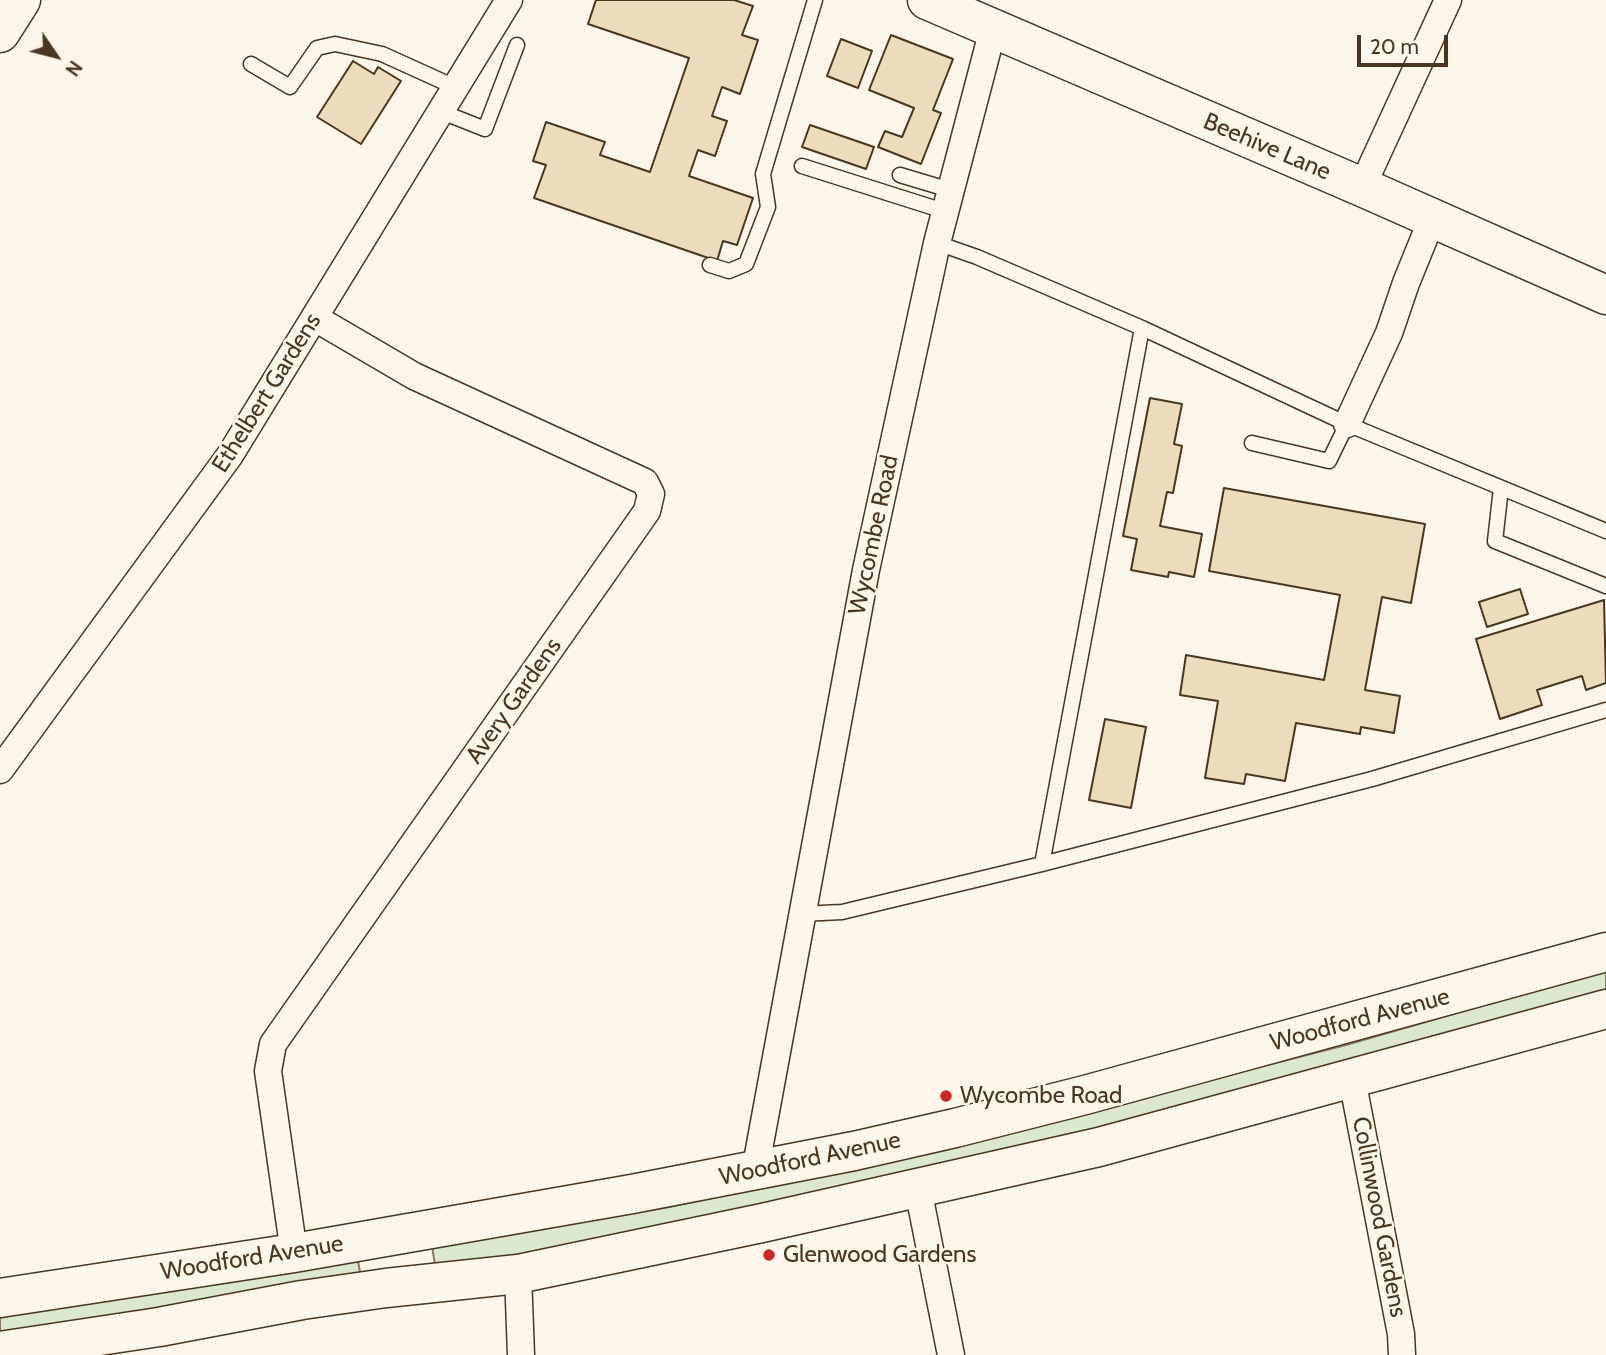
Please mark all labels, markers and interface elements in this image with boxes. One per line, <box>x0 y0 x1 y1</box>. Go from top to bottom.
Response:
north arrow <box>21 21 91 91</box>
scale bar <box>1361 21 1452 65</box>
text: 20 m <box>1370 34 1419 59</box>
text: N <box>60 56 87 80</box>
street label: Beehive Lane <box>1199 107 1335 187</box>
street label: Ethelbert Gardens <box>206 308 328 478</box>
street label: Wycombe Road <box>843 453 905 617</box>
street label: Avery Gardens <box>460 633 568 769</box>
street label: Woodford Avenue <box>1267 982 1453 1058</box>
place label: Wycombe Road <box>960 1082 1122 1110</box>
marker: Wycombe Road <box>938 1088 954 1104</box>
street label: Collinwood Gardens <box>1345 1114 1413 1320</box>
street label: Woodford Avenue <box>717 1126 903 1192</box>
street label: Woodford Avenue <box>159 1229 345 1287</box>
place label: Glenwood Gardens <box>783 1241 976 1269</box>
marker: Glenwood Gardens <box>761 1247 777 1263</box>

